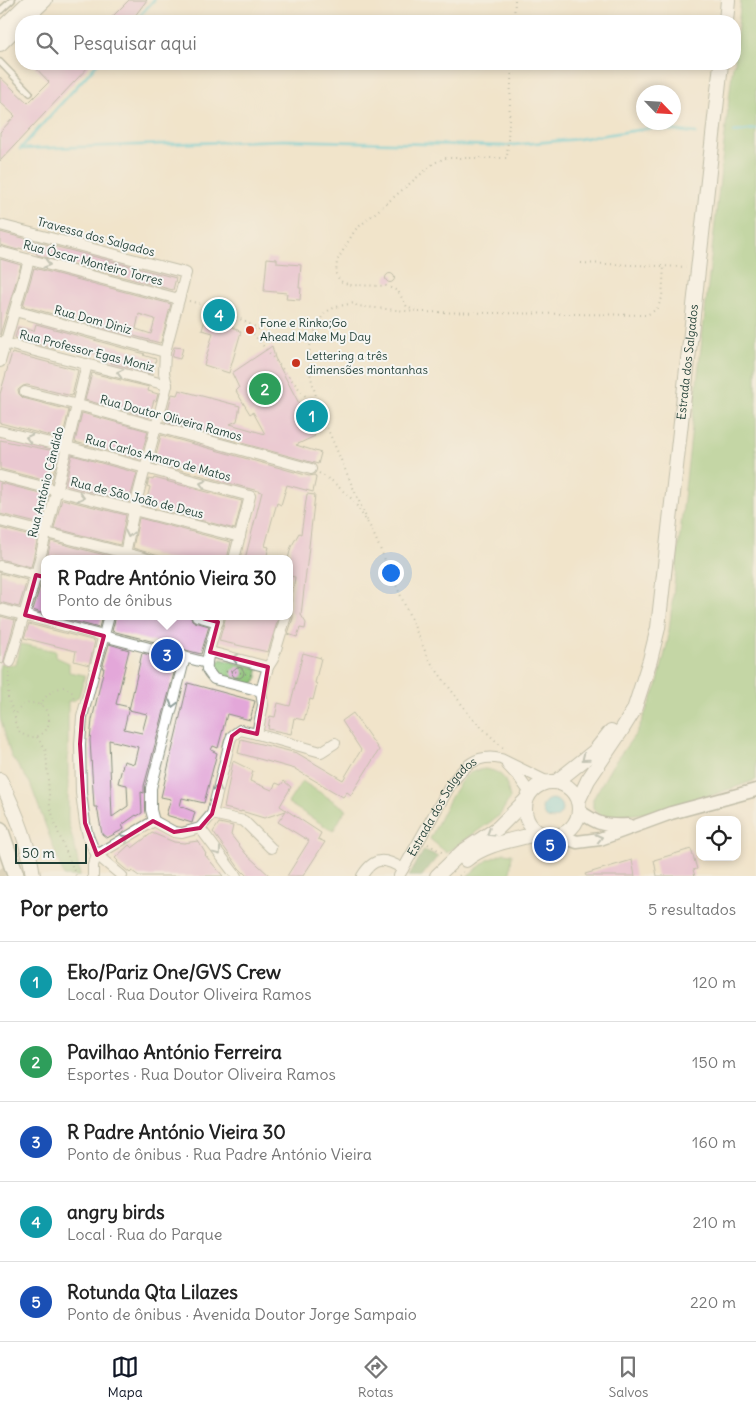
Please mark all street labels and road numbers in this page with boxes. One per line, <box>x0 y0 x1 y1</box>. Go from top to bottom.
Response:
street label: Travessa dos Salgados <box>36 214 157 259</box>
street label: Rua Óscar Monteiro Torres <box>22 237 165 288</box>
street label: Rua Dom Diniz <box>53 302 134 337</box>
street label: Estrada dos Salgados <box>673 304 701 421</box>
street label: Rua Professor Egas Moniz <box>18 326 157 375</box>
street label: Rua Doutor Oliveira Ramos <box>99 391 244 444</box>
street label: Rua António Cândido <box>24 425 67 539</box>
street label: Rua Carlos Amaro de Matos <box>84 431 233 484</box>
street label: Rua de São João de Deus <box>69 474 205 521</box>
street label: Estrada dos Salgados <box>404 753 479 859</box>

